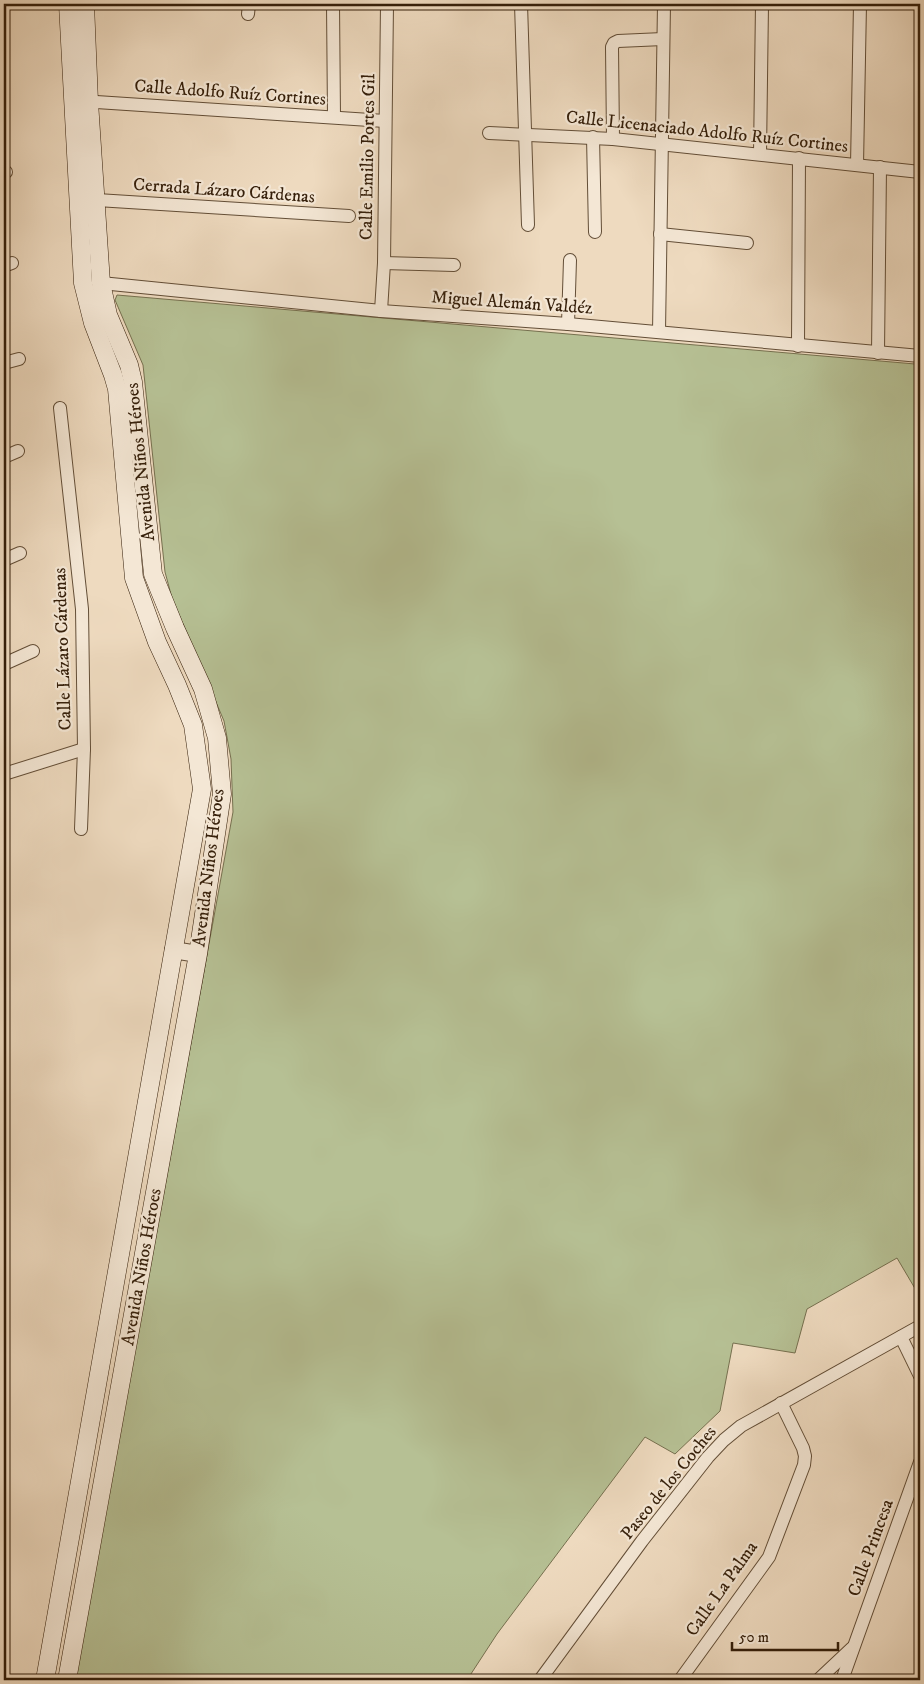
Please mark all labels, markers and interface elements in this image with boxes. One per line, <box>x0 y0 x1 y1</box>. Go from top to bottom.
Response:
street label: Calle Emilio Portes Gil <box>356 73 380 240</box>
street label: Calle Adolfo Ruíz Cortines <box>133 75 327 111</box>
street label: Calle Licenaciado Adolfo Ruíz Cortines <box>565 106 849 158</box>
street label: Cerrada Lázaro Cárdenas <box>132 174 316 208</box>
street label: Miguel Alemán Valdéz <box>431 286 594 320</box>
street label: Avenida Niños Héroes <box>122 382 160 542</box>
street label: Calle Lázaro Cárdenas <box>49 567 77 731</box>
street label: Avenida Niños Héroes <box>188 788 230 948</box>
street label: Avenida Niños Héroes <box>117 1187 167 1347</box>
street label: Paseo de los Coches <box>616 1422 722 1544</box>
street label: Calle Princesa <box>843 1496 899 1600</box>
street label: Calle La Palma <box>681 1537 763 1641</box>
scale bar <box>732 1619 838 1651</box>
text: 50 m <box>739 1628 769 1647</box>

